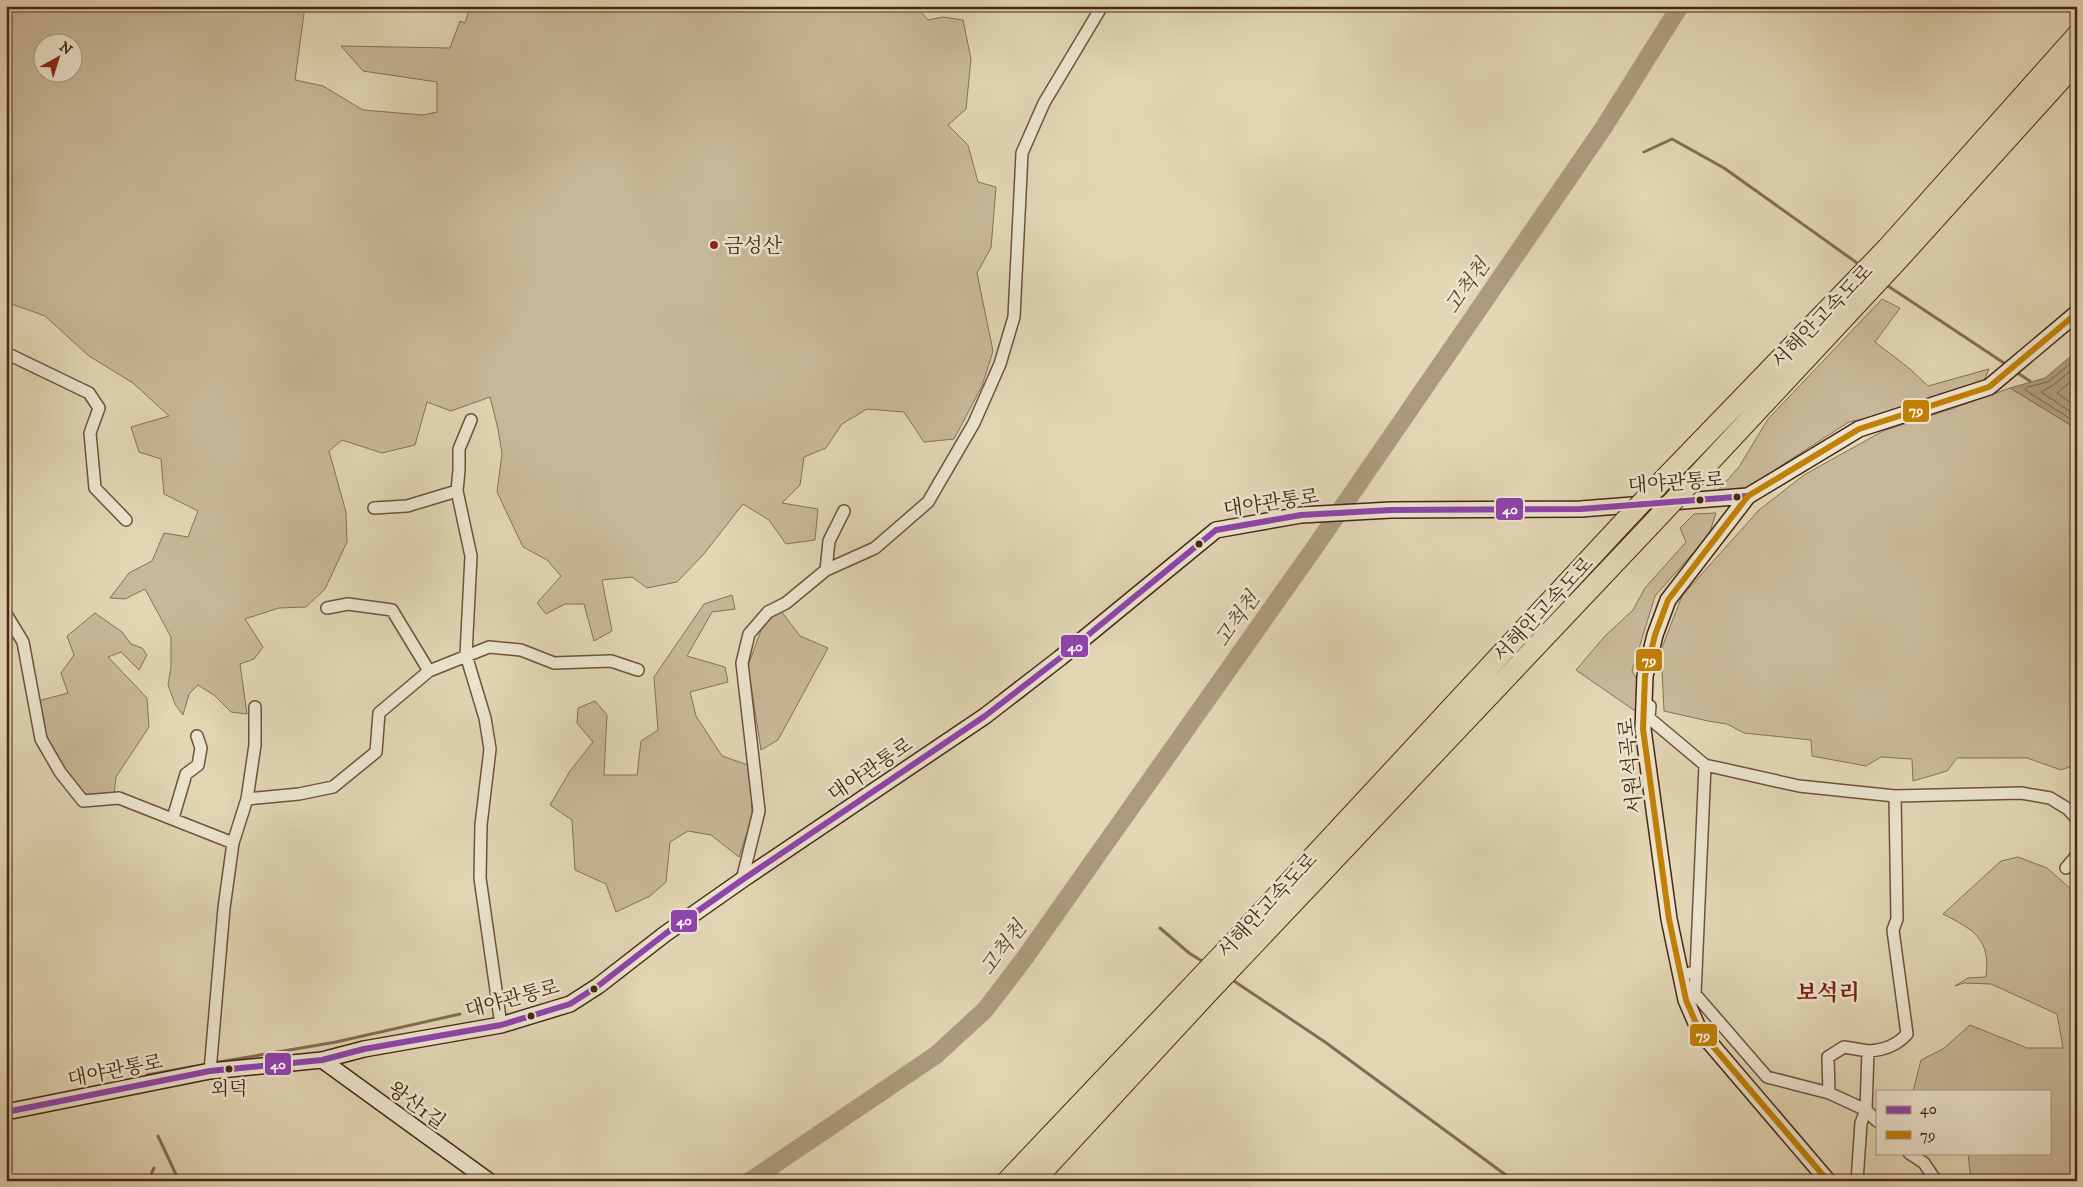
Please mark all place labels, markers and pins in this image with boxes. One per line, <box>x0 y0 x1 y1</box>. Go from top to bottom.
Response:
place label: 금성산 <box>724 234 783 259</box>
marker: 금성산 <box>708 239 720 251</box>
unlabelled marker <box>1732 492 1742 502</box>
unlabelled marker <box>1695 495 1705 505</box>
unlabelled marker <box>1194 539 1204 549</box>
unlabelled marker <box>589 984 599 994</box>
unlabelled marker <box>526 1011 536 1021</box>
marker: 외덕 <box>224 1064 234 1074</box>
place label: 외덕 <box>211 1078 247 1101</box>

